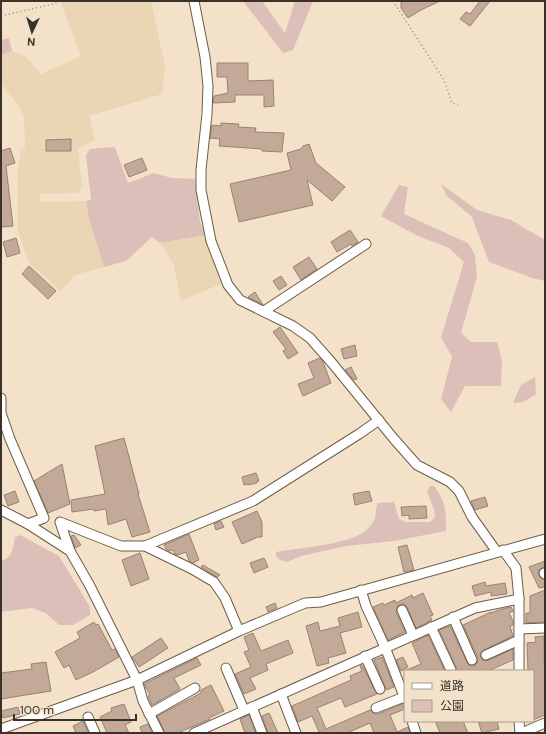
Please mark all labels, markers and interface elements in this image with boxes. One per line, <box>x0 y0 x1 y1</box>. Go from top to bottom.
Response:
north arrow <box>12 12 52 52</box>
text: N <box>27 35 36 49</box>
legend <box>404 670 534 722</box>
text: 道路 <box>440 678 464 694</box>
scale bar <box>14 696 136 722</box>
text: 公園 <box>440 698 464 714</box>
text: 100 m <box>20 702 54 718</box>

